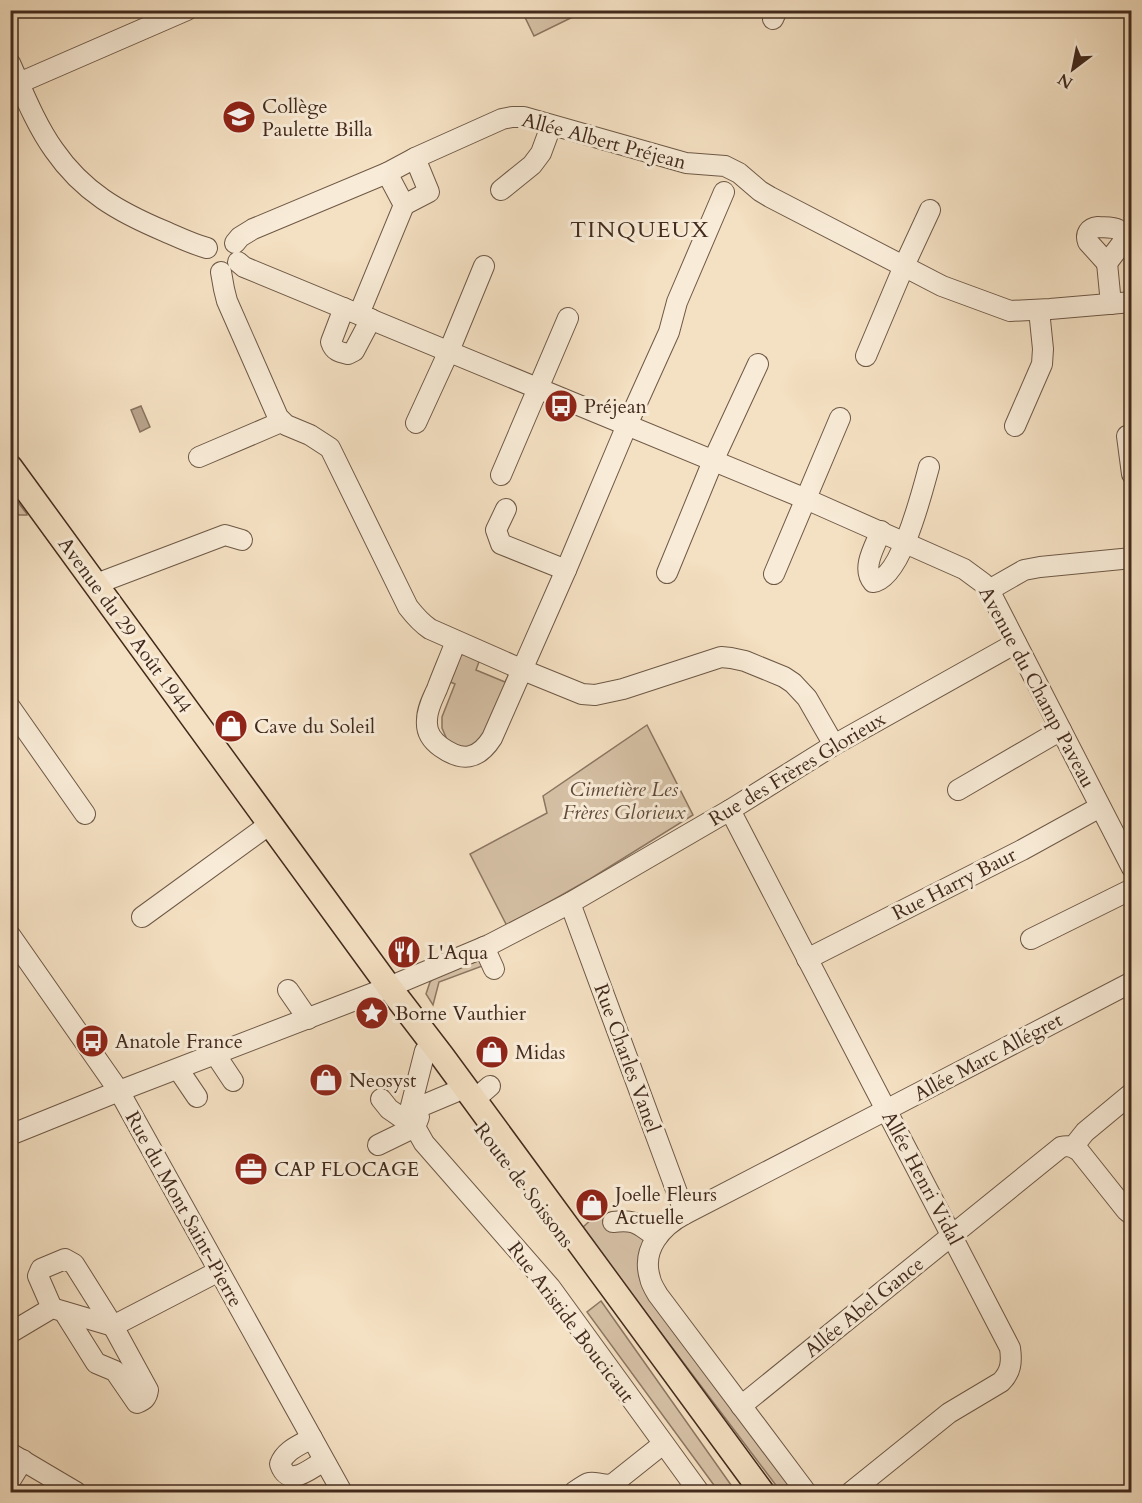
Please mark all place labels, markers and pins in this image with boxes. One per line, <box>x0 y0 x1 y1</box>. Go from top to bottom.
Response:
place label: Collège Paulette Billa <box>262 93 373 143</box>
school or university icon: Collège Paulette Billa <box>221 99 257 135</box>
bus stop icon: Préjean <box>543 388 579 424</box>
place label: Préjean <box>584 393 648 420</box>
shop icon: Cave du Soleil <box>213 708 249 744</box>
place label: Cave du Soleil <box>254 713 375 740</box>
restaurant icon: L'Aqua <box>386 934 422 970</box>
place label: L'Aqua <box>427 939 489 966</box>
place icon: Borne Vauthier <box>354 995 390 1031</box>
place label: Borne Vauthier <box>395 1000 527 1027</box>
bus stop icon: Anatole France <box>74 1023 110 1059</box>
place label: Anatole France <box>115 1028 243 1055</box>
shop icon: Midas <box>474 1034 510 1070</box>
place label: Midas <box>515 1039 565 1066</box>
shop icon: Neosyst <box>308 1062 344 1098</box>
place label: Neosyst <box>349 1067 417 1094</box>
office icon: CAP FLOCAGE <box>233 1151 269 1187</box>
place label: CAP FLOCAGE <box>274 1156 419 1183</box>
place label: Joelle Fleurs Actuelle <box>612 1181 717 1231</box>
shop icon: Joelle Fleurs Actuelle <box>574 1187 610 1223</box>

